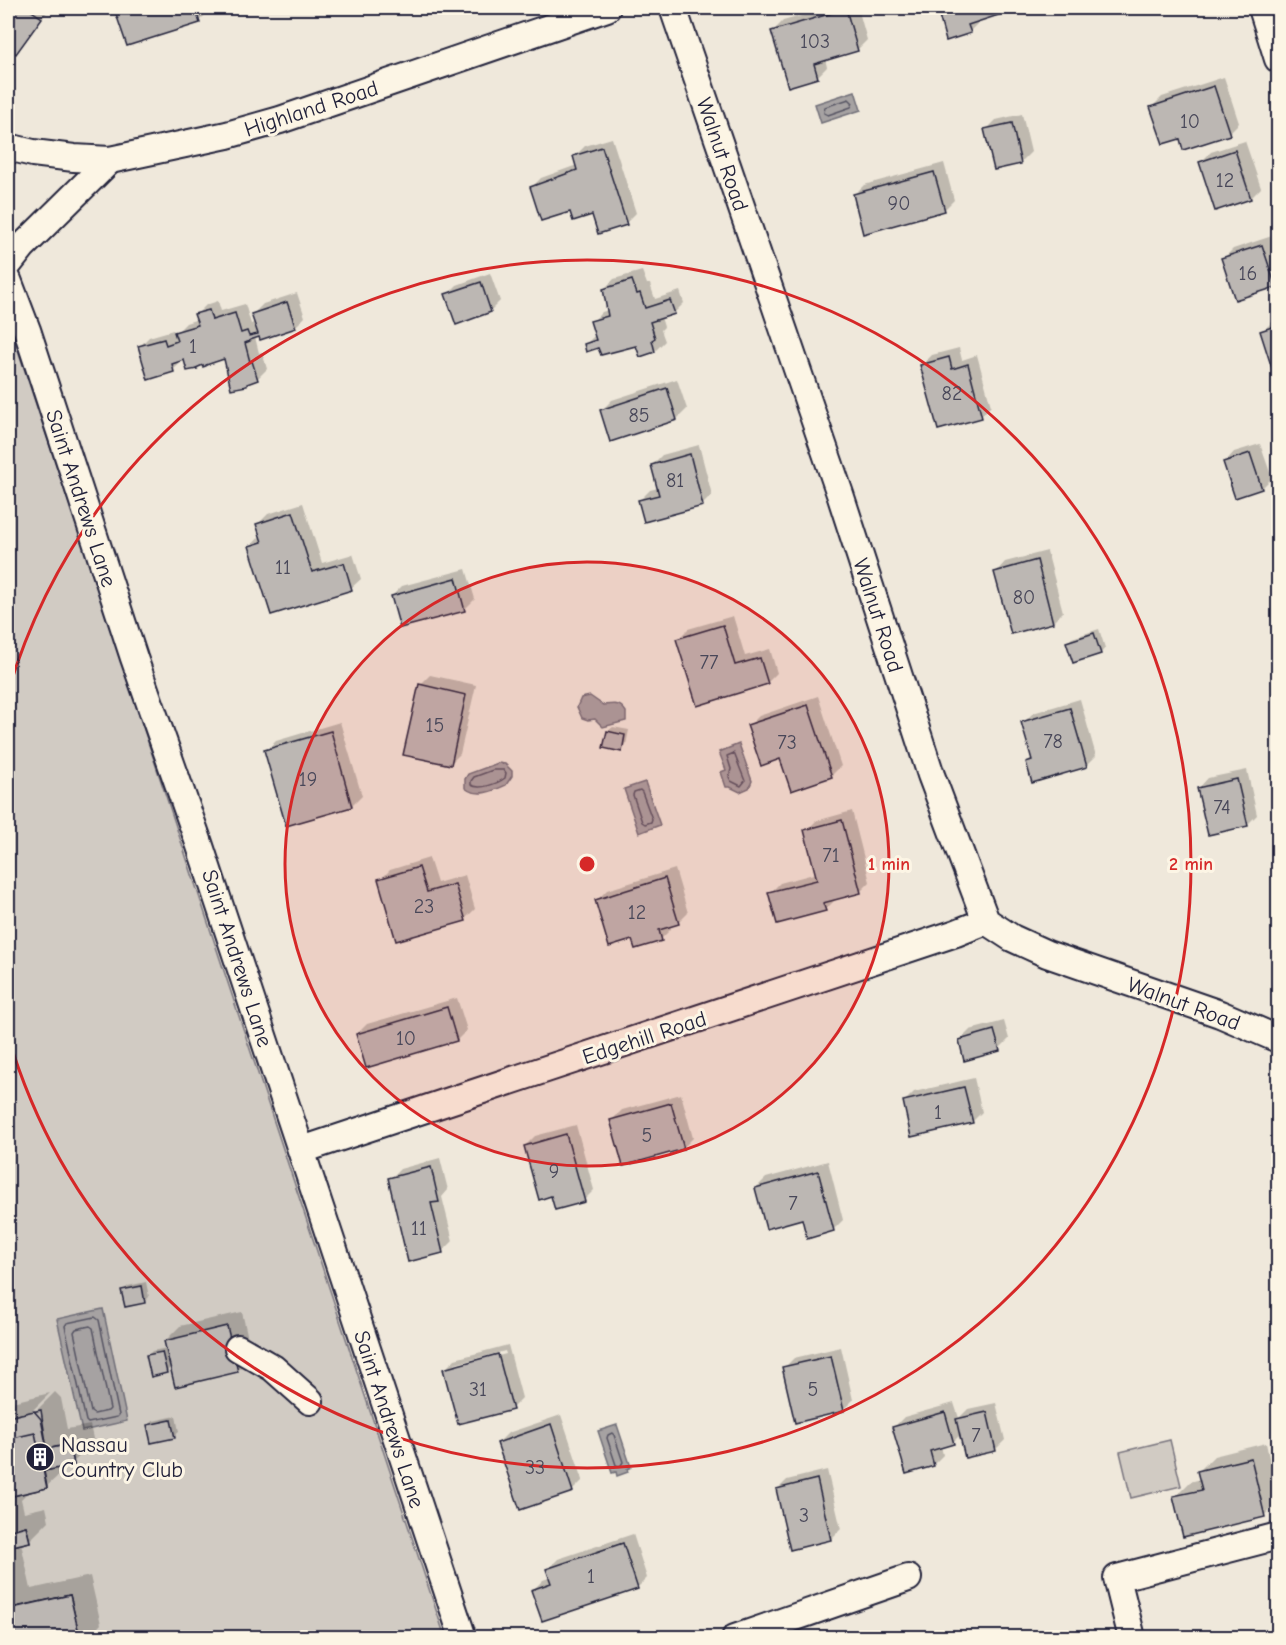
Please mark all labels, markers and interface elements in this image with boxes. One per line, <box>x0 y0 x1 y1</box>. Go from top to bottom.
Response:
house number: 103 <box>800 30 830 53</box>
street label: Highland Road <box>241 75 382 143</box>
street label: Walnut Road <box>691 94 754 214</box>
house number: 10 <box>1180 110 1200 133</box>
house number: 12 <box>1216 169 1234 192</box>
house number: 90 <box>888 192 910 215</box>
house number: 16 <box>1239 262 1257 285</box>
house number: 1 <box>189 335 197 358</box>
house number: 82 <box>942 382 962 405</box>
house number: 85 <box>628 404 650 427</box>
street label: Saint Andrews Lane <box>40 406 122 590</box>
house number: 81 <box>666 469 684 492</box>
street label: Walnut Road <box>847 555 909 676</box>
house number: 11 <box>275 556 291 579</box>
house number: 80 <box>1013 586 1035 609</box>
house number: 77 <box>700 651 719 674</box>
house number: 15 <box>426 714 444 737</box>
house number: 78 <box>1043 730 1063 753</box>
house number: 73 <box>777 731 797 754</box>
house number: 19 <box>299 768 317 791</box>
house number: 74 <box>1213 796 1231 819</box>
house number: 71 <box>822 844 840 867</box>
centre of rings <box>577 854 597 874</box>
text: 1 min <box>868 854 910 875</box>
text: 2 min <box>1169 854 1213 875</box>
street label: Saint Andrews Lane <box>196 866 278 1050</box>
house number: 23 <box>414 895 434 918</box>
house number: 12 <box>628 901 646 924</box>
street label: Walnut Road <box>1124 971 1244 1036</box>
street label: Edgehill Road <box>579 1006 710 1070</box>
house number: 10 <box>396 1027 416 1050</box>
house number: 1 <box>934 1101 942 1124</box>
house number: 5 <box>642 1124 652 1147</box>
house number: 9 <box>549 1160 559 1183</box>
house number: 7 <box>788 1192 798 1215</box>
house number: 11 <box>411 1217 427 1240</box>
street label: Saint Andrews Lane <box>348 1327 430 1511</box>
house number: 31 <box>469 1378 487 1401</box>
house number: 5 <box>808 1378 818 1401</box>
house number: 7 <box>971 1424 981 1447</box>
place label: Nassau Country Club <box>61 1432 183 1483</box>
building icon: Nassau Country Club <box>24 1441 56 1473</box>
house number: 33 <box>525 1456 545 1479</box>
house number: 3 <box>799 1504 809 1527</box>
house number: 1 <box>587 1565 595 1588</box>

